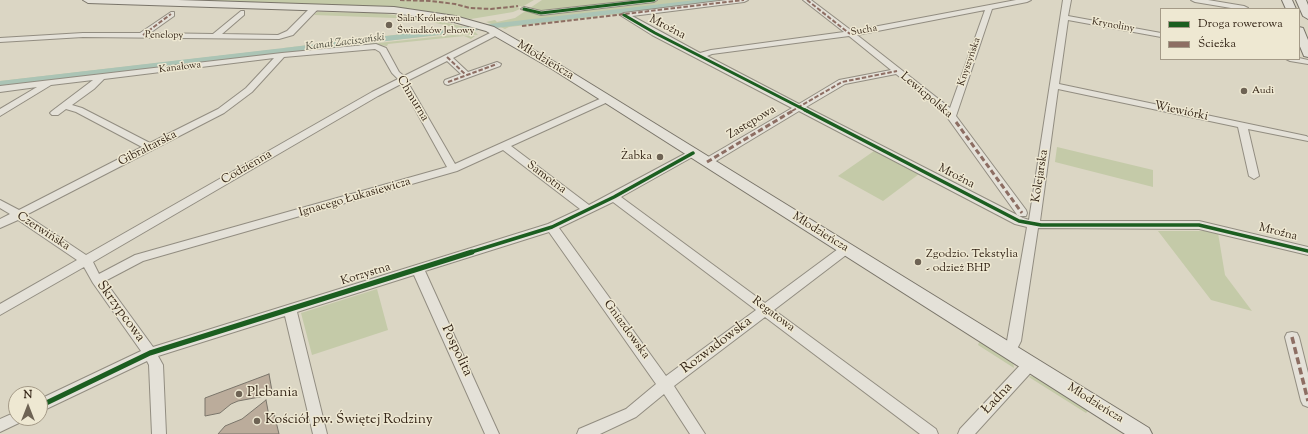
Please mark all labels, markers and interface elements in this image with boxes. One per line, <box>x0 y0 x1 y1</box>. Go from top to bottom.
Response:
legend <box>1160 8 1300 60</box>
place label: Sala Królestwa Świadków Jehowy <box>397 13 474 36</box>
street label: Mroźna <box>646 13 688 43</box>
text: Droga rowerowa <box>1198 15 1283 33</box>
street label: Krynoliny <box>1091 16 1135 36</box>
marker: Sala Królestwa Świadków Jehowy <box>384 20 394 30</box>
street label: Sucha <box>850 23 878 39</box>
street label: Penelopy <box>145 30 183 42</box>
water label: Kanał Zaciszański <box>305 32 385 54</box>
text: Ścieżka <box>1198 35 1236 53</box>
street label: Knyszyńska <box>956 36 984 88</box>
street label: Młodzieńcza <box>514 38 576 84</box>
street label: Kanałowa <box>158 59 202 77</box>
street label: Lewicpolska <box>897 70 955 122</box>
street label: Chmurna <box>393 74 431 124</box>
place label: Audi <box>1252 85 1274 97</box>
marker: Audi <box>1239 86 1249 96</box>
street label: Wiewiórki <box>1153 99 1209 125</box>
street label: Zastępowa <box>725 103 779 143</box>
street label: Gibraltarska <box>116 128 180 170</box>
street label: Codzienna <box>219 148 275 188</box>
street label: Kolejarska <box>1030 149 1052 203</box>
place label: Żabka <box>621 150 652 164</box>
marker: Żabka <box>655 152 665 162</box>
street label: Samotna <box>523 158 569 198</box>
street label: Mroźna <box>935 162 977 192</box>
street label: Ignacego Łukasiewicza <box>297 175 413 221</box>
street label: Czerwińska <box>14 210 72 254</box>
street label: Młodzieńcza <box>789 210 851 256</box>
street label: Mroźna <box>1257 221 1299 245</box>
place label: Zgodzio. Tekstylia - odzież BHP <box>926 248 1018 276</box>
marker: Zgodzio. Tekstylia - odzież BHP <box>913 257 923 267</box>
street label: Korzystna <box>339 261 393 289</box>
street label: Skrzypcowa <box>92 278 148 346</box>
street label: Regatowa <box>749 294 797 336</box>
street label: Gniazdowska <box>600 298 652 362</box>
street label: Rozwadowska <box>678 314 756 378</box>
street label: Pospolita <box>437 323 475 379</box>
street label: Ładna <box>979 380 1017 418</box>
street label: Młodzieńcza <box>1064 381 1126 427</box>
north arrow <box>8 386 48 426</box>
place label: Plebania <box>247 386 298 402</box>
text: N <box>24 387 32 403</box>
marker: Plebania <box>234 389 244 399</box>
place label: Kościół pw. Świętej Rodziny <box>265 413 433 429</box>
marker: Kościół pw. Świętej Rodziny <box>252 416 262 426</box>

